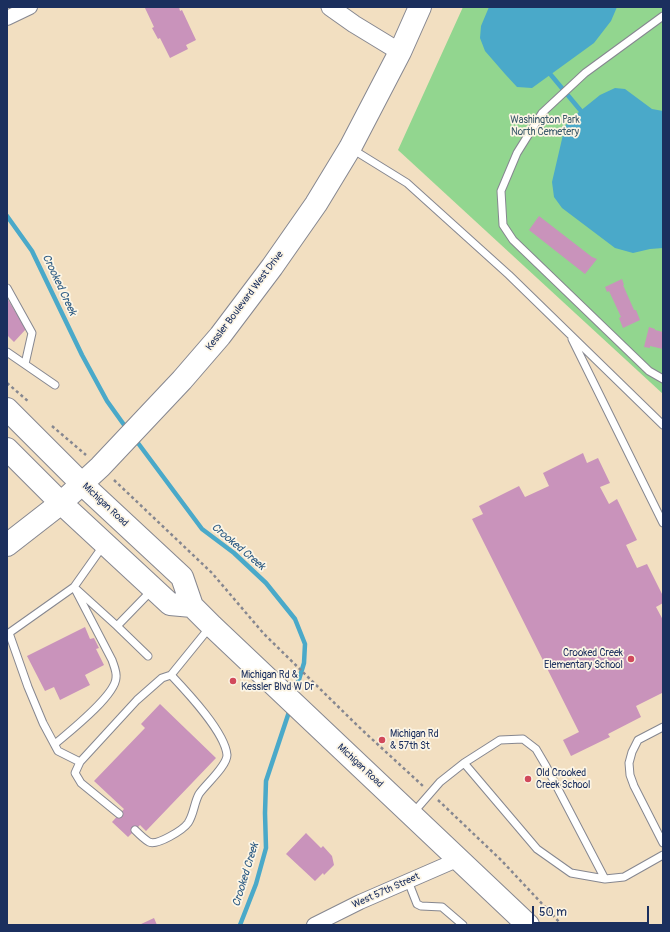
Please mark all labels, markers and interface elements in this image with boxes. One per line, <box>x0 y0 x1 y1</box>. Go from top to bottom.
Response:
park label: Washington Park North Cemetery <box>510 114 580 138</box>
street label: Kessler Boulevard West Drive <box>204 249 286 353</box>
water label: Crooked Creek <box>39 252 79 318</box>
street label: Michigan Road <box>79 481 131 529</box>
water label: Crooked Creek <box>208 521 268 573</box>
place label: Crooked Creek Elementary School <box>544 647 623 670</box>
marker: Crooked Creek Elementary School <box>626 654 636 664</box>
place label: Michigan Rd & Kessler Blvd W Dr <box>241 669 314 692</box>
marker: Michigan Rd & Kessler Blvd W Dr <box>228 676 238 686</box>
place label: Michigan Rd & 57th St <box>390 728 439 752</box>
marker: Michigan Rd & 57th St <box>377 735 387 745</box>
street label: Michigan Road <box>334 742 386 790</box>
place label: Old Crooked Creek School <box>536 767 590 790</box>
marker: Old Crooked Creek School <box>523 774 533 784</box>
water label: Crooked Creek <box>230 842 262 908</box>
street label: West 57th Street <box>350 871 422 911</box>
scale bar <box>534 898 651 924</box>
text: 50 m <box>539 905 567 920</box>

